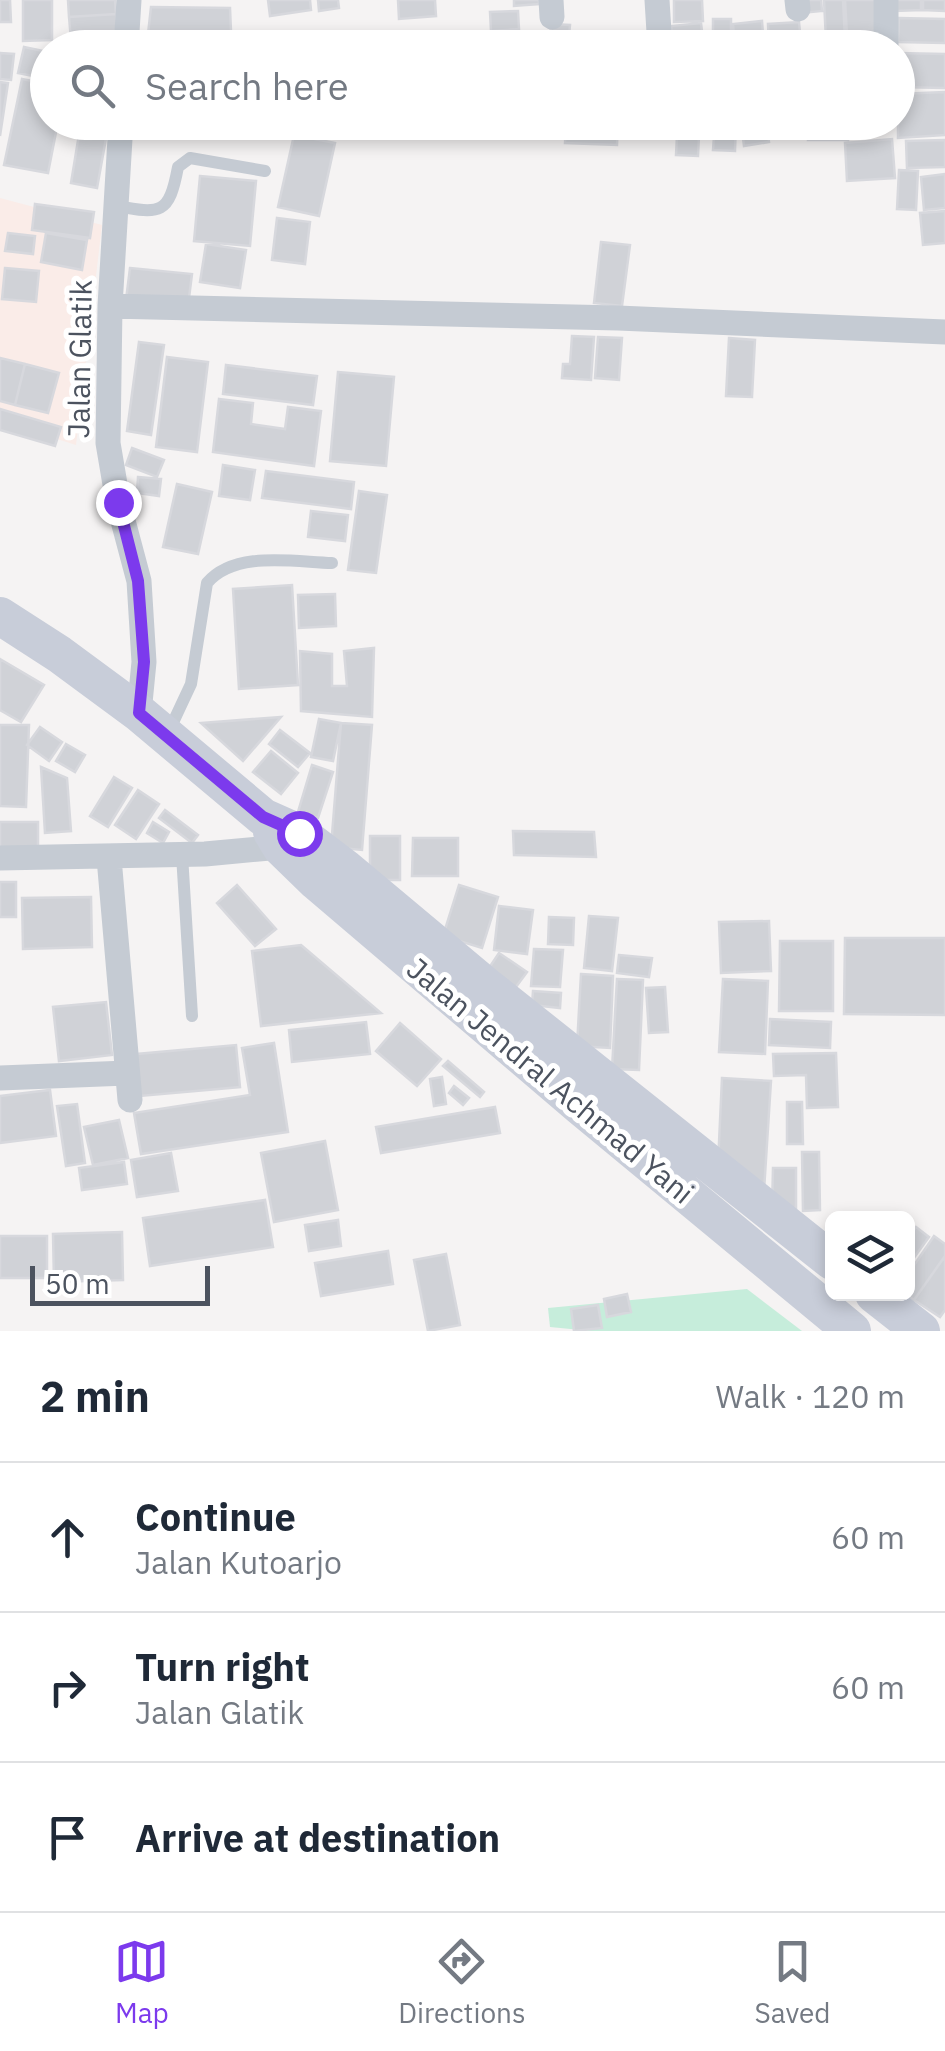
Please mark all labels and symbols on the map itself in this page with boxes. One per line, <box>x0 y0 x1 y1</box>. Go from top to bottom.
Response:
street label: Jalan Glatik <box>58 279 100 439</box>
route end <box>96 480 142 526</box>
route start <box>277 811 323 857</box>
street label: Jalan Jendral Achmad Yani <box>399 948 703 1212</box>
scale bar <box>30 1261 210 1306</box>

